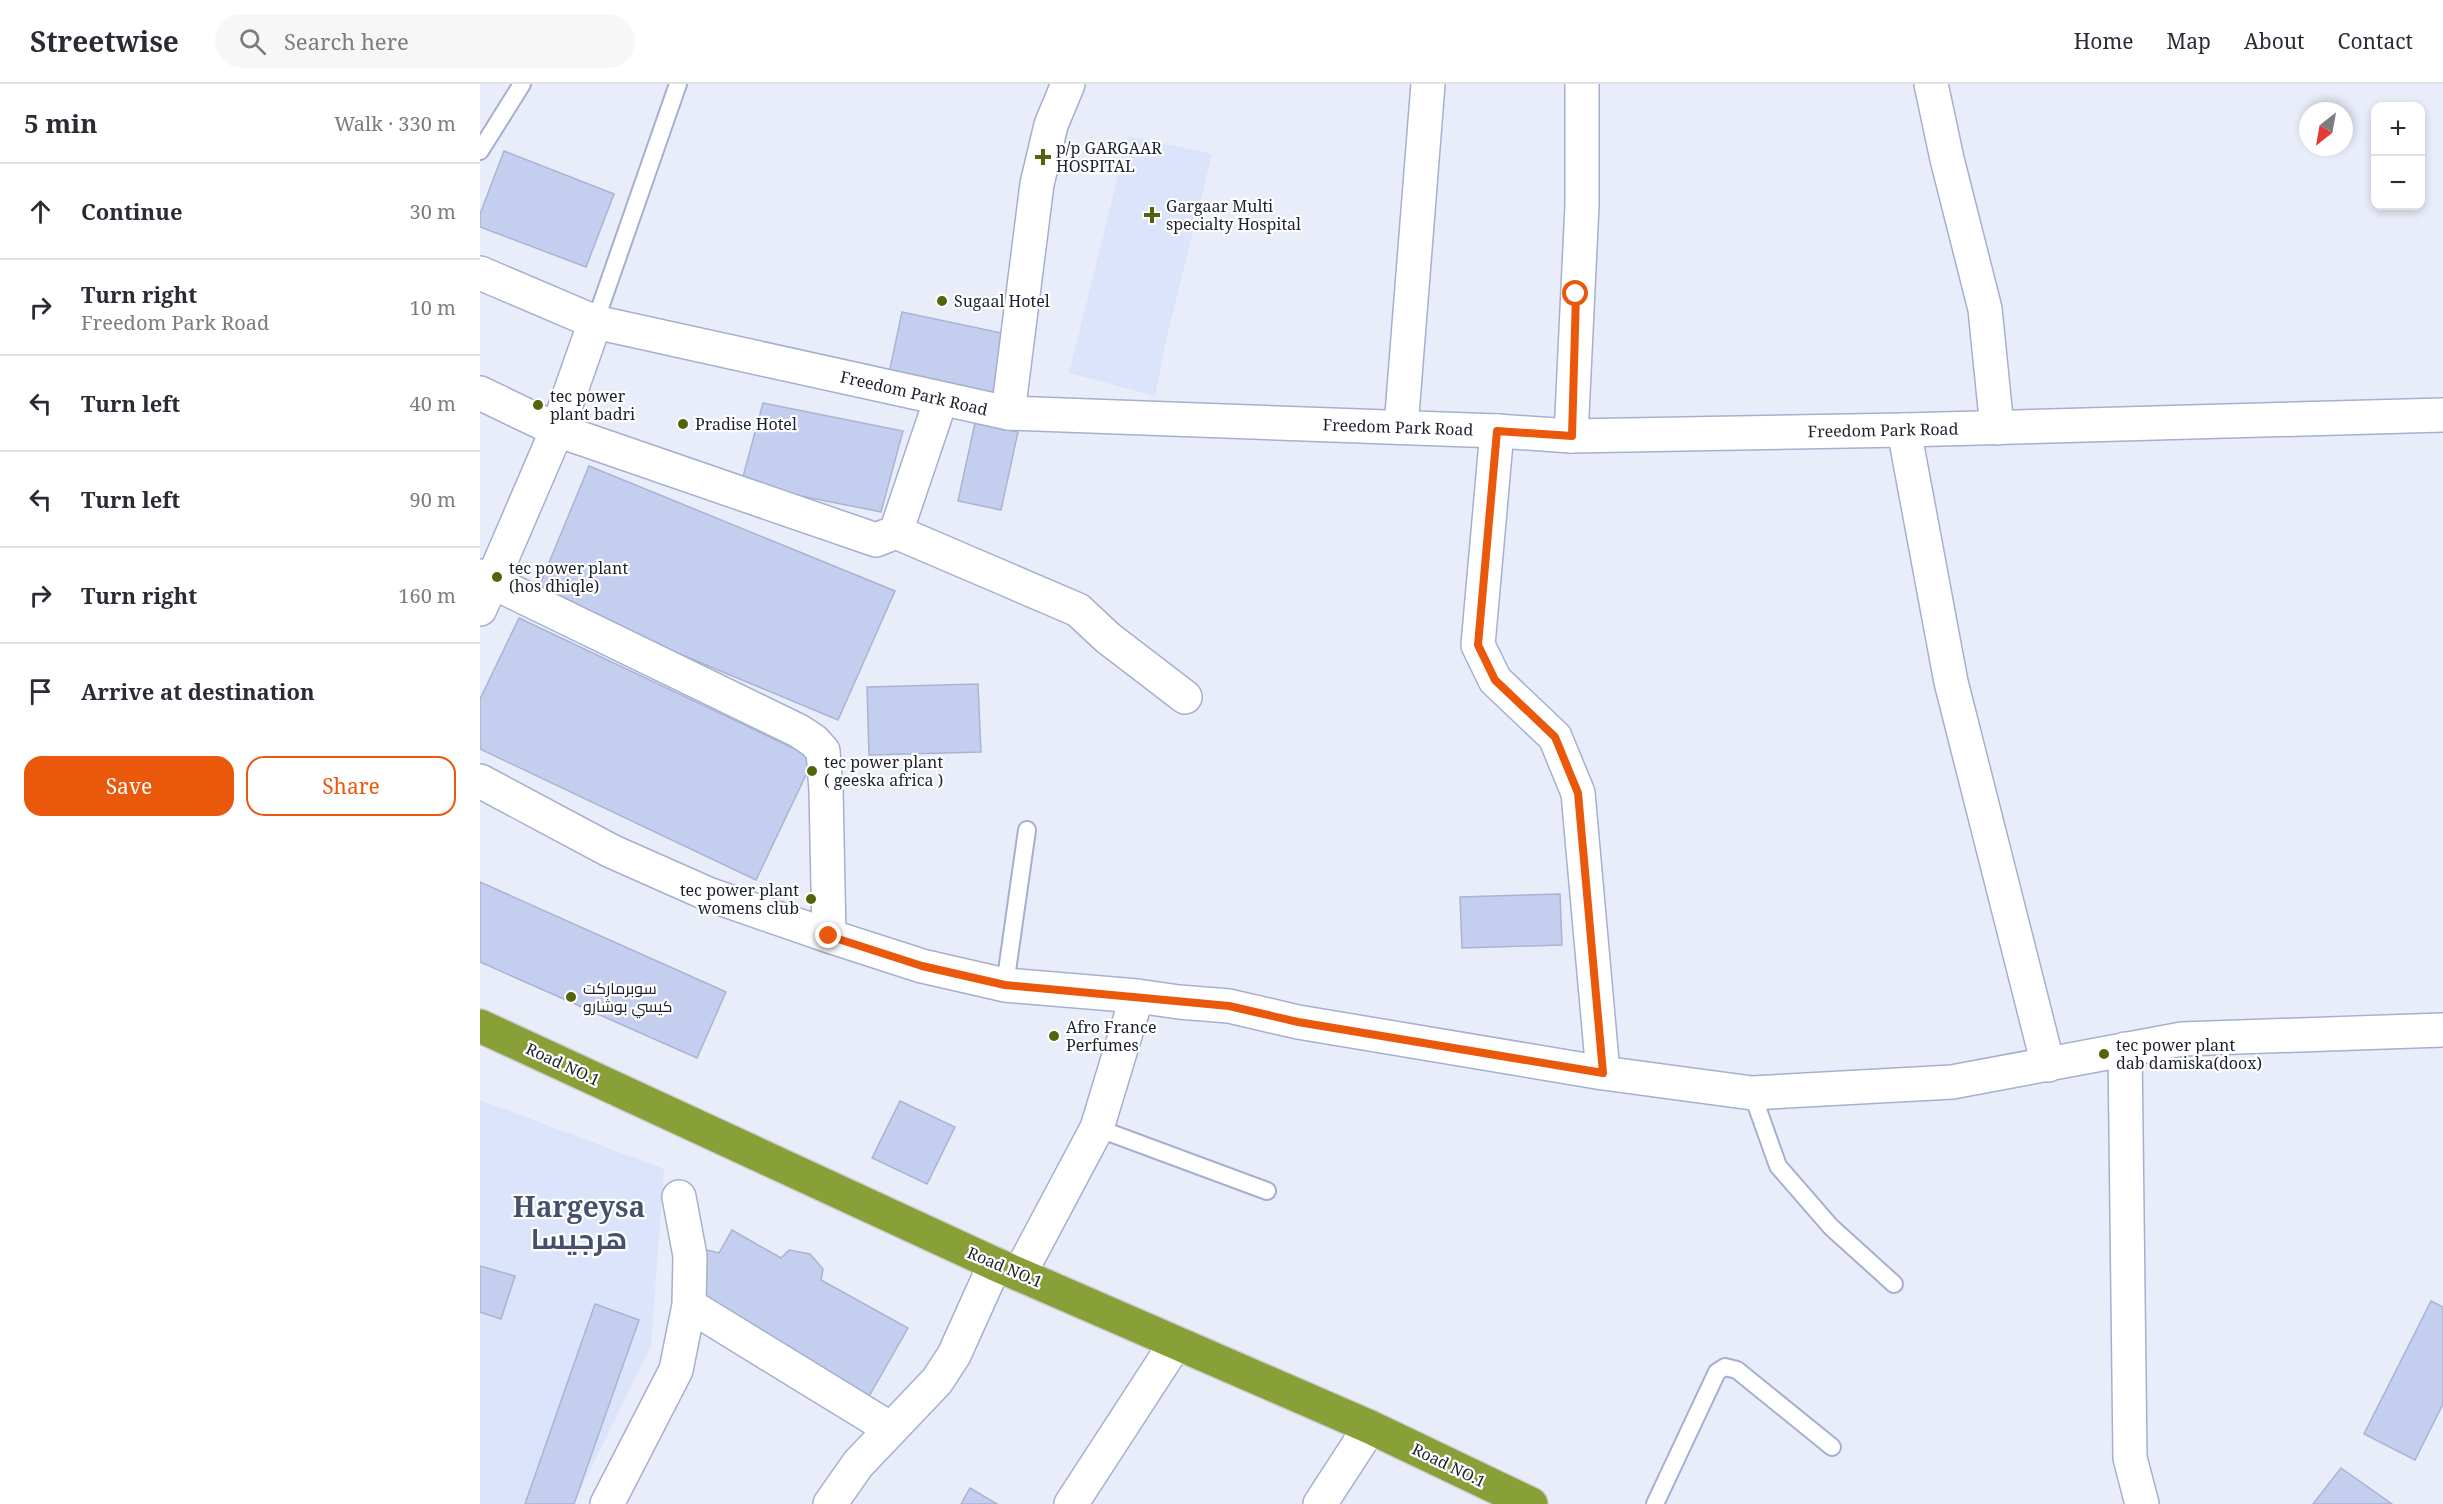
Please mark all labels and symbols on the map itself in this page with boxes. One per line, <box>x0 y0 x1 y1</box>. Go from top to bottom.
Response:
north arrow <box>2299 102 2353 156</box>
place label: p/p GARGAAR HOSPITAL <box>1056 137 1162 177</box>
marker: p/p GARGAAR HOSPITAL <box>1034 148 1052 166</box>
place label: Gargaar Multi specialty Hospital <box>1166 195 1301 235</box>
marker: Gargaar Multi specialty Hospital <box>1143 206 1161 224</box>
route start <box>1562 280 1588 306</box>
place label: Sugaal Hotel <box>954 290 1050 312</box>
marker: Sugaal Hotel <box>935 294 949 308</box>
street label: Freedom Park Road <box>838 365 990 421</box>
place label: tec power plant badri <box>550 385 635 425</box>
marker: tec power plant badri <box>531 398 545 412</box>
place label: Pradise Hotel <box>695 413 797 435</box>
street label: Freedom Park Road <box>1322 413 1474 441</box>
marker: Pradise Hotel <box>676 417 690 431</box>
street label: Freedom Park Road <box>1807 418 1959 442</box>
place label: tec power plant (hos dhiqle) <box>509 557 628 597</box>
marker: tec power plant (hos dhiqle) <box>490 570 504 584</box>
place label: tec power plant ( geeska africa ) <box>824 751 943 791</box>
marker: tec power plant ( geeska africa ) <box>805 764 819 778</box>
place label: tec power plant womens club <box>680 879 799 919</box>
marker: tec power plant womens club <box>804 892 818 906</box>
route end <box>815 922 841 948</box>
place label: سوبرماركت كيسي بوشارو <box>583 977 673 1019</box>
marker: سوبرماركت كيسي بوشارو <box>564 990 578 1004</box>
place label: Afro France Perfumes <box>1066 1016 1157 1056</box>
marker: Afro France Perfumes <box>1047 1029 1061 1043</box>
place label: tec power plant dab damiska(doox) <box>2116 1034 2262 1074</box>
street label: Road NO.1 <box>522 1037 604 1091</box>
marker: tec power plant dab damiska(doox) <box>2097 1047 2111 1061</box>
district label: Hargeysa هرجيسا <box>513 1187 645 1257</box>
street label: Road NO.1 <box>964 1241 1046 1293</box>
street label: Road NO.1 <box>1408 1438 1490 1492</box>

